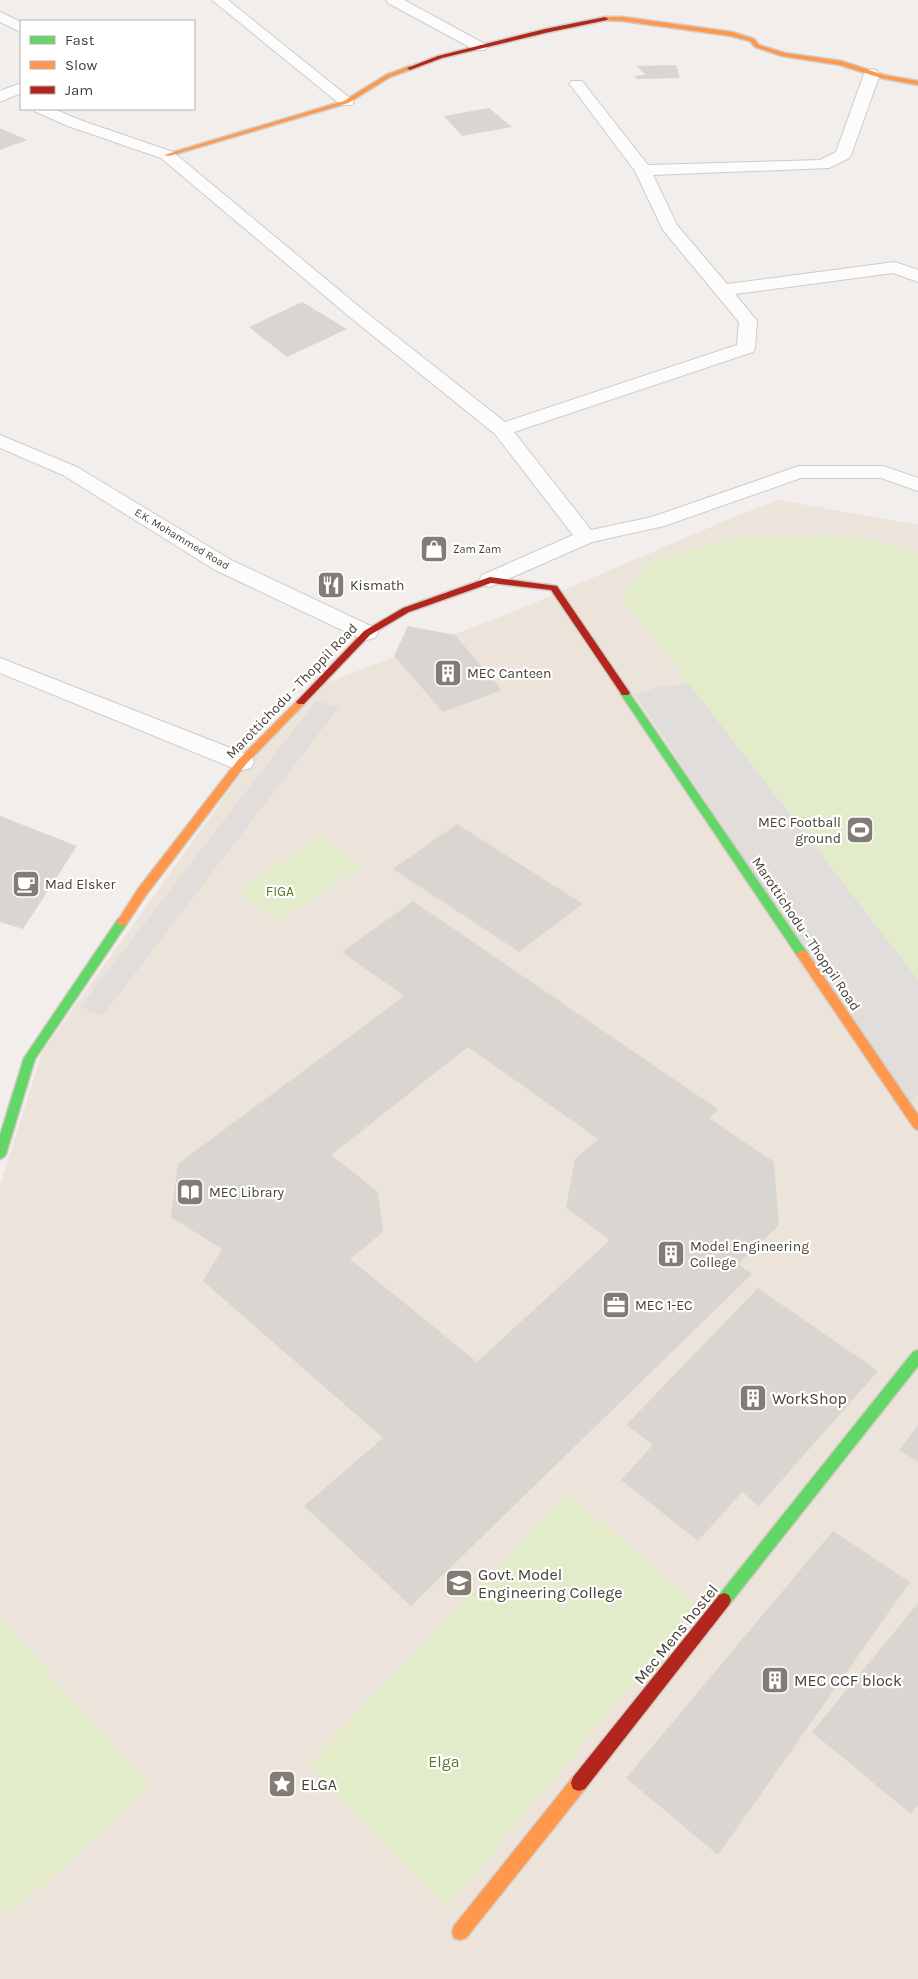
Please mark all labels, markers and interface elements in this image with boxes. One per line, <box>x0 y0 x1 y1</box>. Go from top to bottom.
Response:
legend <box>20 20 195 110</box>
text: Fast <box>65 31 95 49</box>
text: Slow <box>65 56 97 74</box>
text: Jam <box>65 81 93 99</box>
street label: E.K. Mohammed Road <box>132 506 232 572</box>
shop icon: Zam Zam <box>419 534 449 564</box>
place label: Zam Zam <box>453 543 501 556</box>
restaurant icon: Kismath <box>316 570 346 600</box>
place label: Kismath <box>350 577 405 594</box>
street label: Marottichodu - Thoppil Road <box>223 620 361 762</box>
building icon: MEC Canteen <box>433 658 463 688</box>
place label: MEC Canteen <box>467 665 551 682</box>
place label: MEC Football ground <box>758 814 841 847</box>
sports icon: MEC Football ground <box>845 815 875 845</box>
street label: Marottichodu - Thoppil Road <box>748 854 864 1014</box>
cafe icon: Mad Elsker <box>11 869 41 899</box>
place label: Mad Elsker <box>45 876 116 893</box>
park label: FIGA <box>266 883 294 900</box>
library icon: MEC Library <box>175 1177 205 1207</box>
place label: MEC Library <box>209 1184 284 1201</box>
place label: Model Engineering College <box>690 1238 809 1271</box>
building icon: Model Engineering College <box>656 1239 686 1269</box>
office icon: MEC 1-EC <box>601 1290 631 1320</box>
place label: MEC 1-EC <box>635 1297 693 1314</box>
building icon: WorkShop <box>738 1383 768 1413</box>
place label: WorkShop <box>772 1389 847 1408</box>
place label: Govt. Model Engineering College <box>478 1565 623 1602</box>
school or university icon: Govt. Model Engineering College <box>444 1568 474 1598</box>
street label: Mec Mens hostel <box>630 1580 722 1688</box>
building icon: MEC CCF block <box>760 1665 790 1695</box>
place label: MEC CCF block <box>794 1671 902 1690</box>
park label: Elga <box>428 1752 460 1771</box>
place icon: ELGA <box>267 1769 297 1799</box>
place label: ELGA <box>301 1775 337 1794</box>

